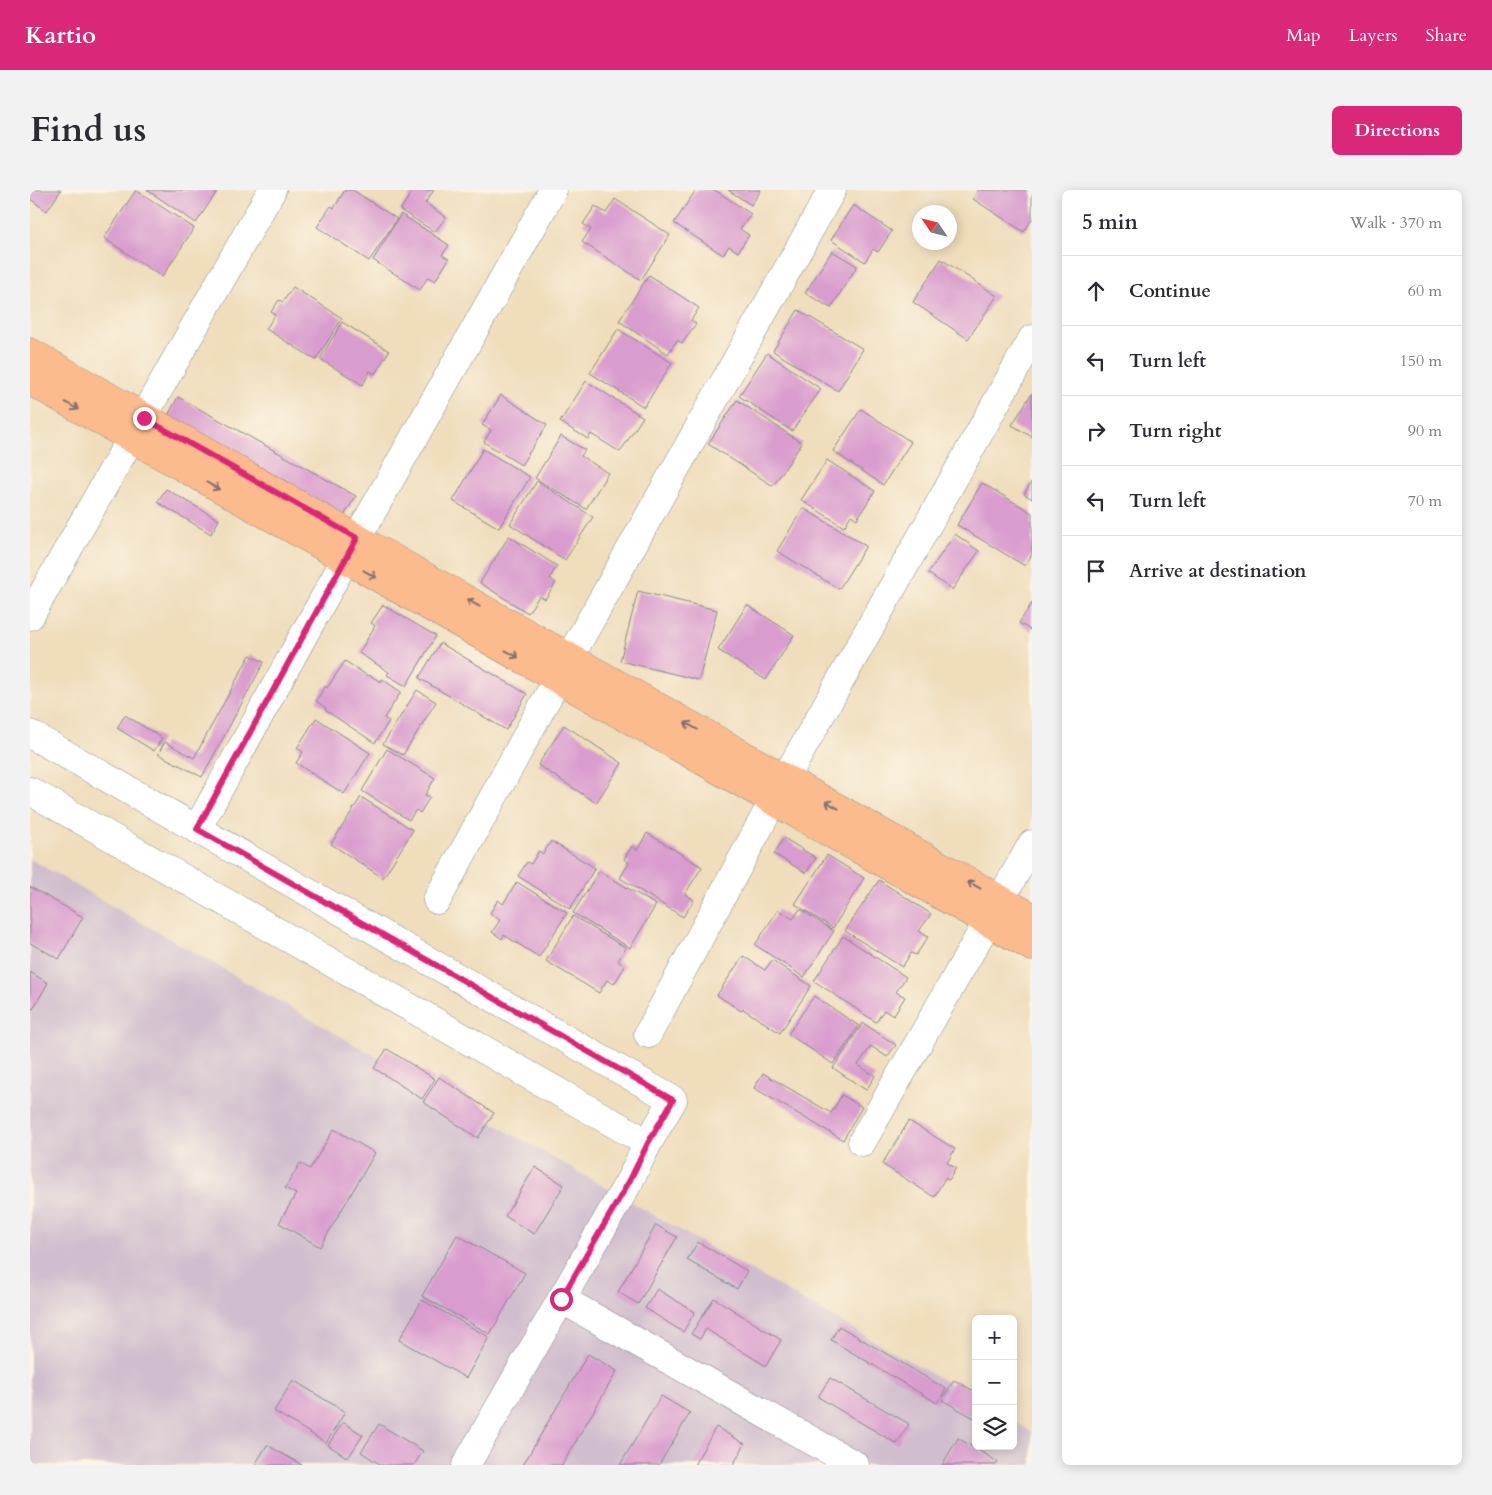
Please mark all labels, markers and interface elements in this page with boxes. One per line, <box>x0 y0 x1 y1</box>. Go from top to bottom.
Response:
text: Kartio <box>25 19 96 52</box>
text: Map <box>1286 23 1321 48</box>
text: Layers <box>1349 23 1398 48</box>
text: Share <box>1426 23 1467 48</box>
text: Find us <box>30 106 146 154</box>
button: Directions <box>1332 106 1462 155</box>
north arrow <box>912 205 957 250</box>
text: 5 min <box>1082 208 1138 237</box>
text: Walk · 370 m <box>1350 212 1442 234</box>
icon: ahead <box>1082 277 1110 305</box>
text: Continue <box>1129 278 1211 304</box>
text: 60 m <box>1408 280 1442 302</box>
icon: left <box>1082 347 1110 375</box>
text: Turn left <box>1129 348 1206 374</box>
text: 150 m <box>1400 350 1442 372</box>
one-way arrow <box>65 401 79 411</box>
route end <box>133 407 156 430</box>
icon: right <box>1082 417 1110 445</box>
text: Turn right <box>1129 418 1221 444</box>
text: 90 m <box>1408 420 1442 442</box>
one-way arrow <box>206 481 221 491</box>
icon: left <box>1082 487 1110 515</box>
text: Turn left <box>1129 488 1206 514</box>
text: 70 m <box>1408 490 1442 512</box>
icon: arrive <box>1082 557 1110 585</box>
text: Arrive at destination <box>1129 558 1306 584</box>
one-way arrow <box>363 570 377 580</box>
one-way arrow <box>466 598 481 607</box>
one-way arrow <box>504 650 519 659</box>
one-way arrow <box>684 720 698 730</box>
one-way arrow <box>826 800 840 810</box>
one-way arrow <box>967 880 982 890</box>
route start <box>550 1288 573 1311</box>
map controls <box>972 1315 1017 1450</box>
button: + <box>972 1315 1017 1360</box>
button: − <box>972 1360 1017 1405</box>
button: layers <box>972 1405 1017 1450</box>

